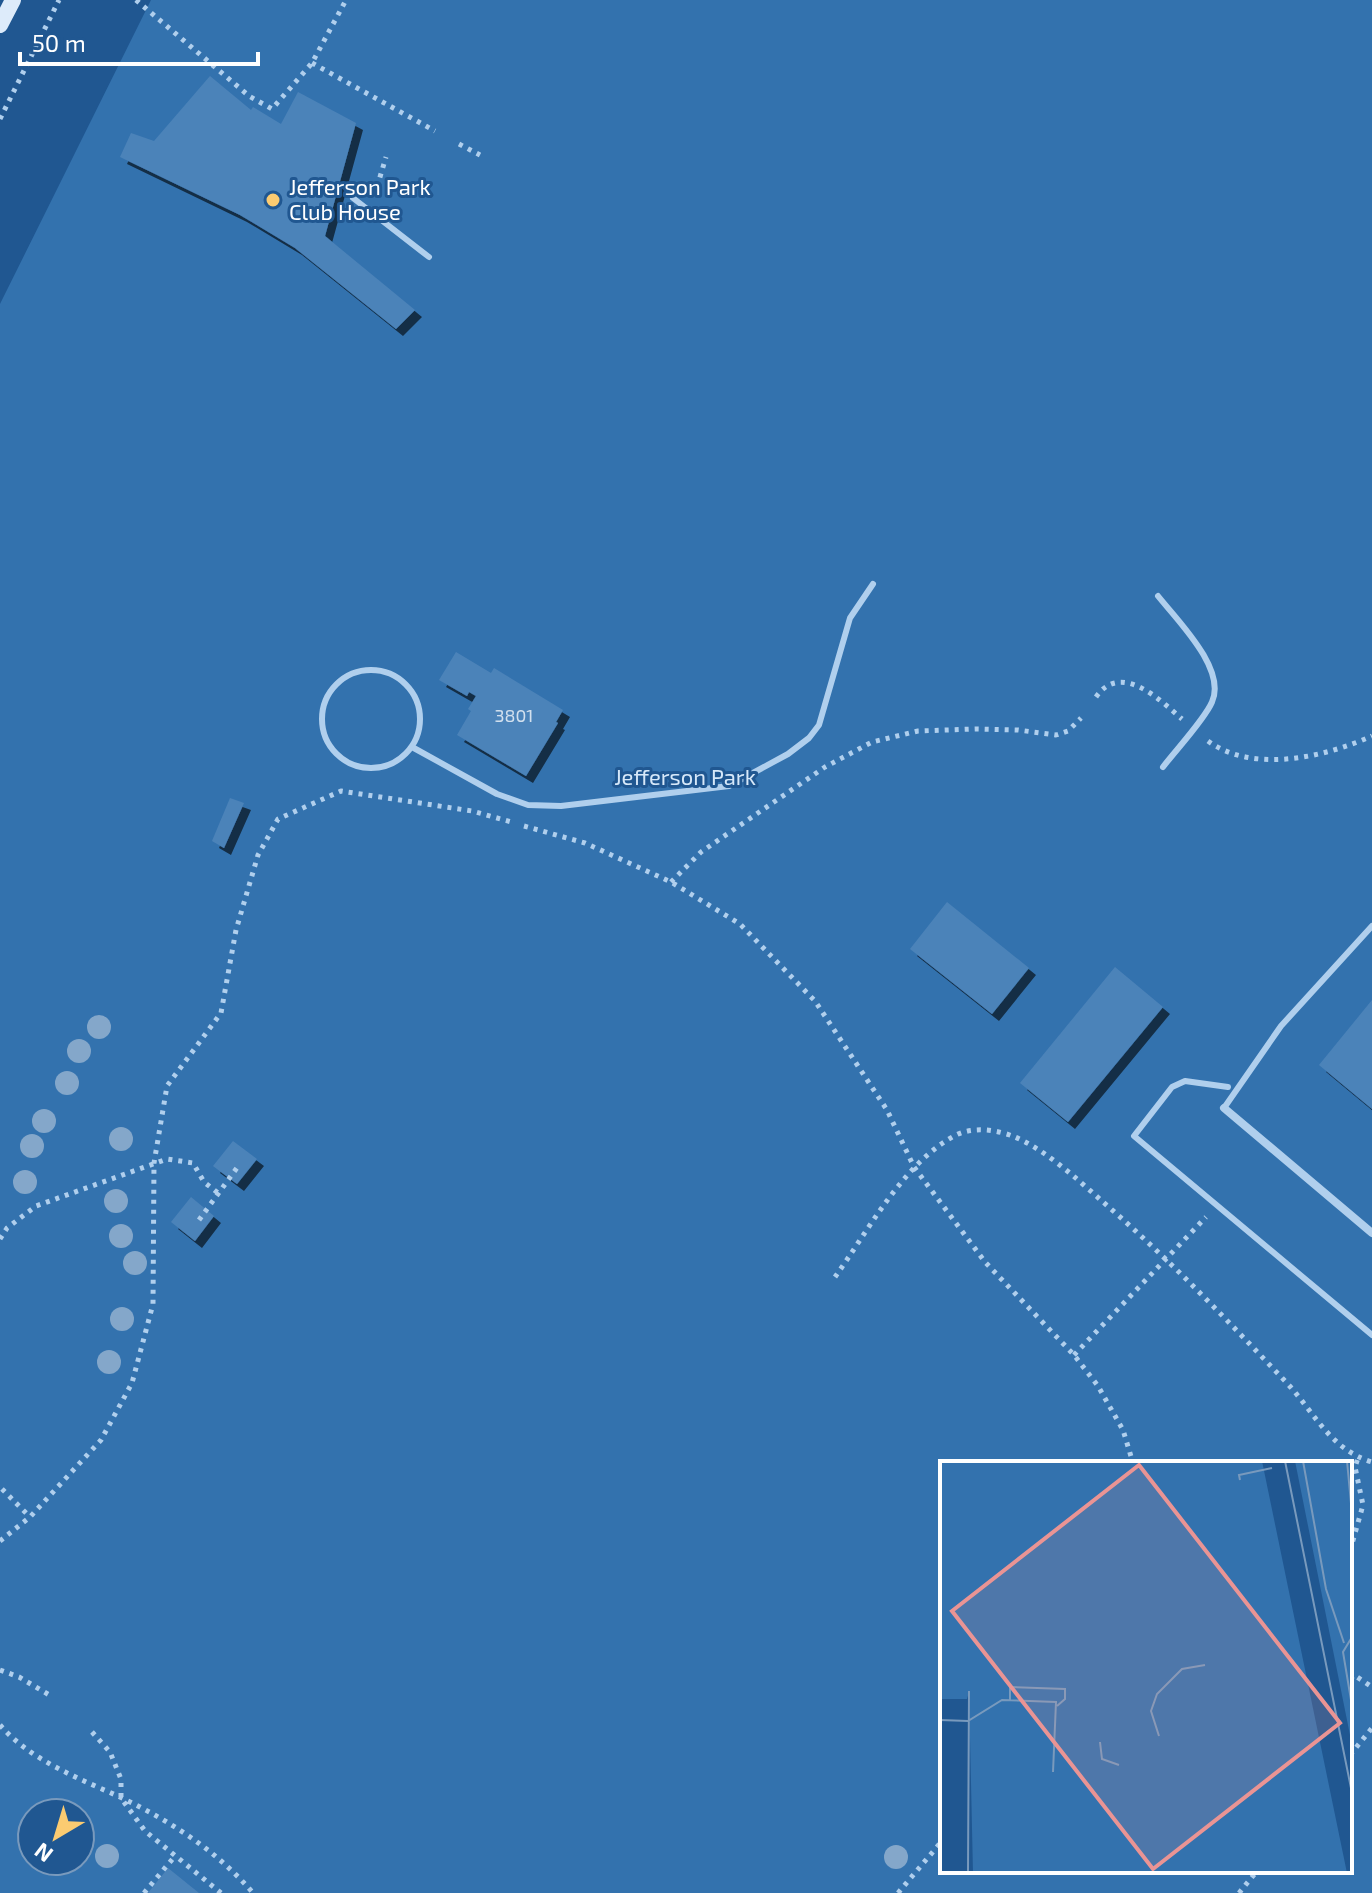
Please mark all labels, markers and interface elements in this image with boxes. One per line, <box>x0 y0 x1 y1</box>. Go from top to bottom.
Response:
scale bar <box>20 16 258 66</box>
text: 50 m <box>32 28 86 57</box>
place label: Jefferson Park Club House <box>289 173 431 224</box>
marker: Jefferson Park Club House <box>264 191 282 209</box>
house number: 3801 <box>495 704 533 726</box>
park label: Jefferson Park <box>614 763 756 789</box>
inset map <box>940 1461 1352 1873</box>
north arrow <box>16 1797 96 1877</box>
text: N <box>29 1838 57 1869</box>

